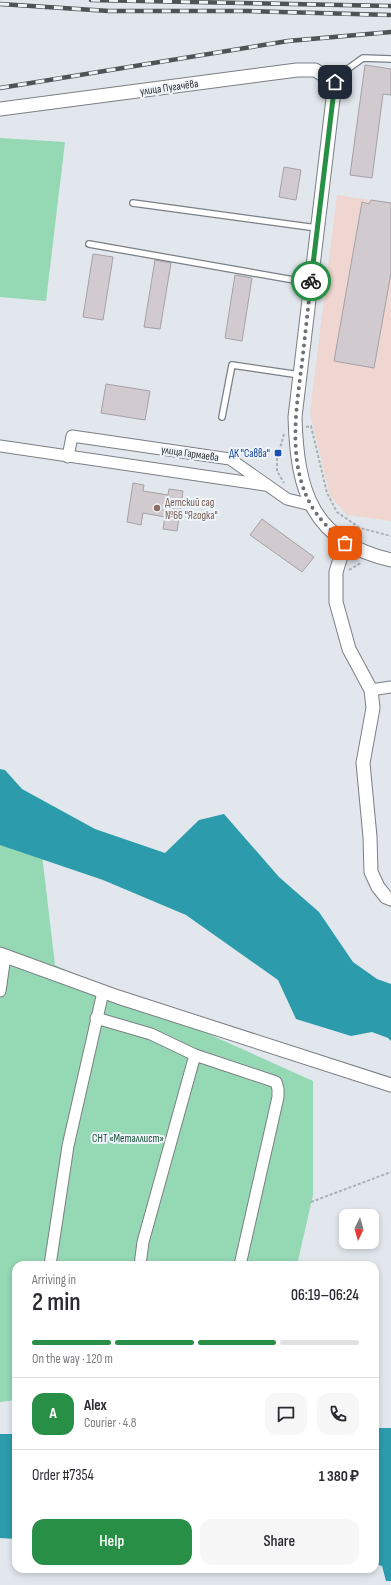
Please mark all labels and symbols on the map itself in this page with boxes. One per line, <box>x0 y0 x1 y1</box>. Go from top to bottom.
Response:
pin <box>318 65 352 99</box>
street label: улица Пугачёва <box>139 77 199 98</box>
courier <box>291 261 331 301</box>
street label: улица Гармаева <box>160 443 220 464</box>
place label: ДК "Савва" <box>229 447 270 460</box>
marker: ДК "Савва" <box>273 448 283 458</box>
place label: Детский сад №66 "Ягодка" <box>165 496 218 522</box>
marker: Детский сад №66 "Ягодка" <box>152 503 162 513</box>
pin <box>328 526 362 560</box>
park label: СНТ «Металлист» <box>92 1132 164 1145</box>
north arrow <box>339 1209 379 1249</box>

